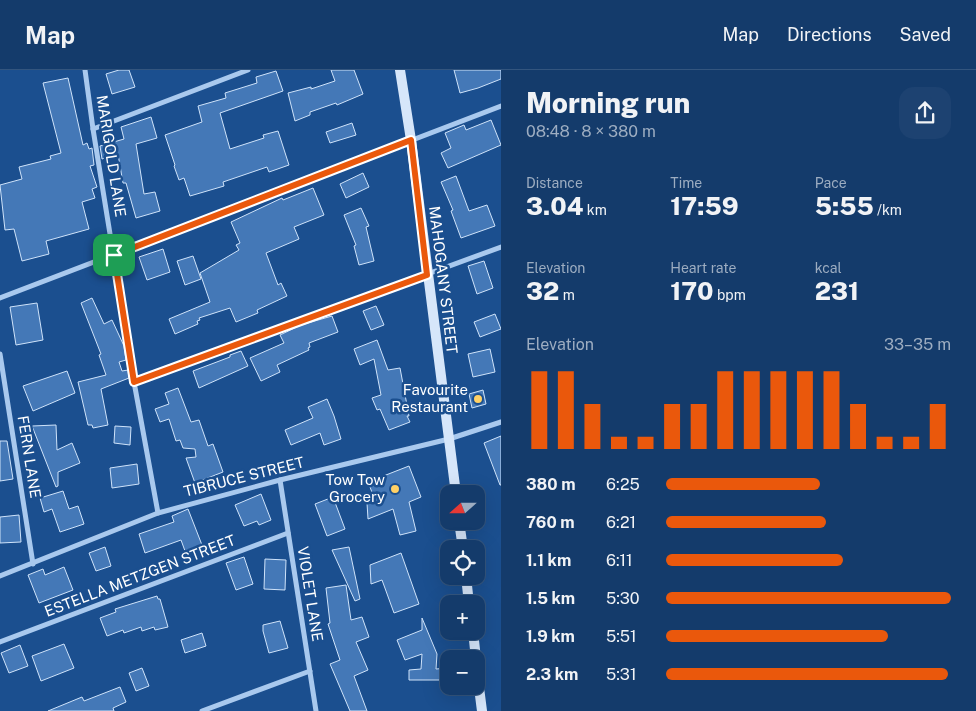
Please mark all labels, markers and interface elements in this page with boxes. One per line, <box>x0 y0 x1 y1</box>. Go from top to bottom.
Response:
text: Map <box>25 21 75 49</box>
text: Map <box>722 24 759 45</box>
text: Directions <box>787 24 872 45</box>
text: Saved <box>900 24 951 45</box>
text: Morning run <box>526 86 690 119</box>
button: share <box>899 87 951 139</box>
street label: MARIGOLD LANE <box>93 94 130 218</box>
text: 08:48 · 8 × 380 m <box>526 122 656 141</box>
text: Distance <box>526 175 583 191</box>
text: Time <box>670 175 702 191</box>
text: Pace <box>815 175 847 191</box>
text: 3.04 <box>526 191 583 221</box>
text: 17:59 <box>670 191 739 221</box>
text: 5:55 <box>815 191 874 221</box>
text: km <box>583 202 607 218</box>
text: /km <box>874 202 902 218</box>
street label: MAHOGANY STREET <box>426 205 461 355</box>
pin <box>93 234 135 276</box>
icon: arrive <box>100 241 128 269</box>
text: Elevation <box>526 260 585 276</box>
text: Heart rate <box>670 260 737 276</box>
text: kcal <box>815 260 842 276</box>
text: 32 <box>526 276 559 306</box>
text: 170 <box>670 276 714 306</box>
text: 231 <box>815 276 859 306</box>
text: m <box>559 287 575 303</box>
text: bpm <box>714 287 746 303</box>
text: Elevation <box>526 335 594 354</box>
text: 33–35 m <box>884 335 951 354</box>
place label: Favourite Restaurant <box>391 381 468 415</box>
marker: Favourite Restaurant <box>472 393 484 405</box>
street label: FERN LANE <box>15 414 44 500</box>
street label: TIBRUCE STREET <box>182 453 306 500</box>
place label: Tow Tow Grocery <box>326 471 385 505</box>
text: 380 m <box>526 475 576 494</box>
text: 6:25 <box>606 475 640 494</box>
marker: Tow Tow Grocery <box>389 483 401 495</box>
north arrow <box>440 485 485 530</box>
map controls <box>440 485 485 695</box>
text: 760 m <box>526 513 575 532</box>
text: 6:21 <box>606 513 636 532</box>
street label: ESTELLA METZGEN STREET <box>42 531 238 620</box>
button: locate <box>440 540 485 585</box>
street label: VIOLET LANE <box>295 545 326 643</box>
text: 1.1 km <box>526 551 571 570</box>
text: 6:11 <box>606 551 633 570</box>
text: 1.5 km <box>526 589 575 608</box>
text: 5:30 <box>606 589 640 608</box>
button: + <box>440 595 485 640</box>
text: 1.9 km <box>526 627 575 646</box>
text: 5:51 <box>606 627 637 646</box>
button: − <box>440 650 485 695</box>
text: 2.3 km <box>526 665 578 684</box>
text: 5:31 <box>606 665 636 684</box>

